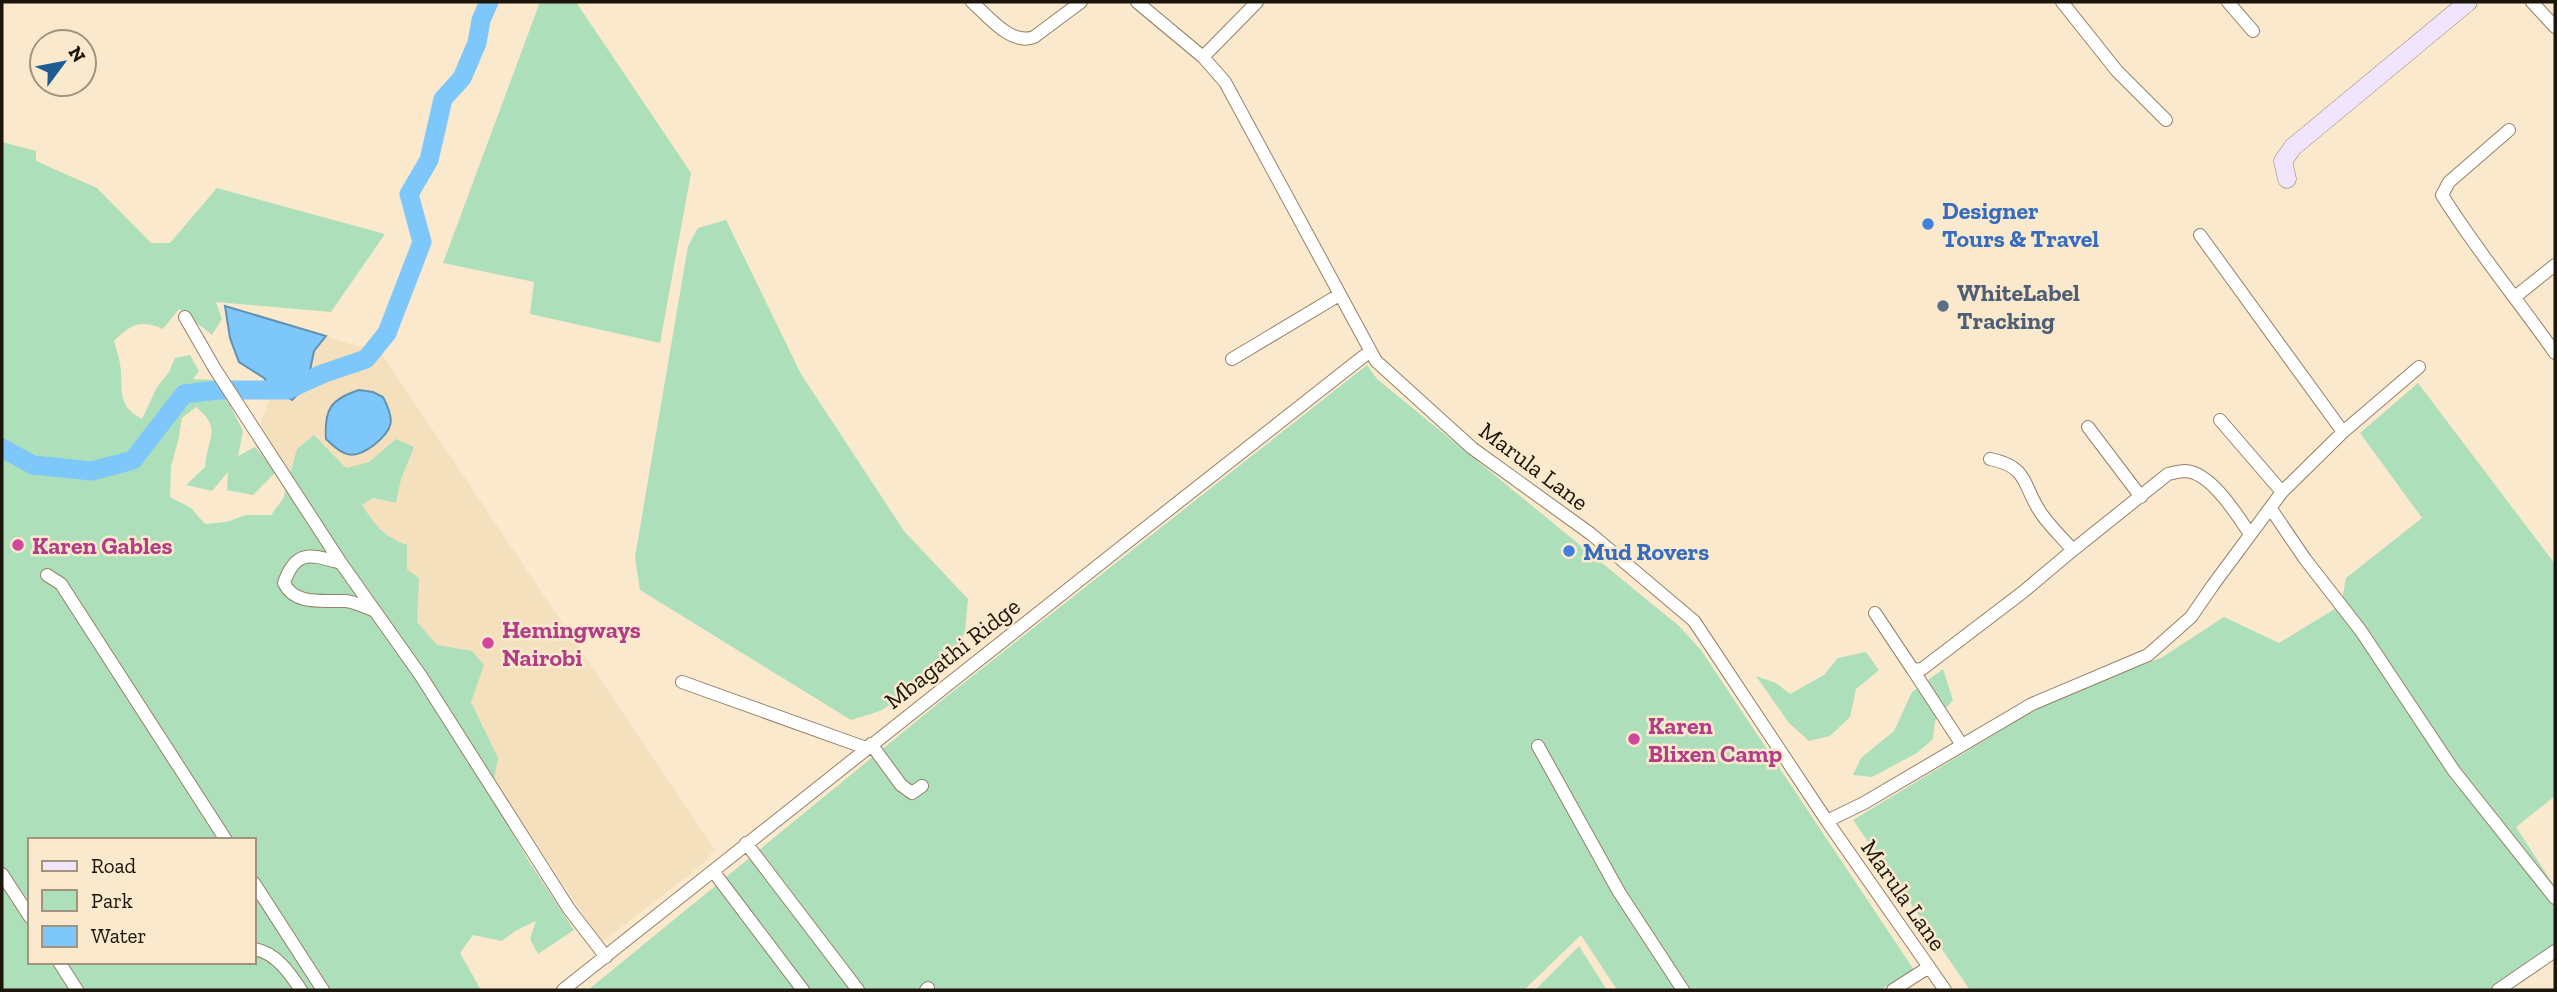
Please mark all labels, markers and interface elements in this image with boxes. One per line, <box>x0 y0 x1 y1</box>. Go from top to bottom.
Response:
north arrow <box>28 28 98 98</box>
text: N <box>63 42 91 66</box>
place label: Designer Tours & Travel <box>1942 196 2099 253</box>
marker: Designer Tours & Travel <box>1920 216 1936 232</box>
place label: WhiteLabel Tracking <box>1957 278 2080 335</box>
marker: WhiteLabel Tracking <box>1935 298 1951 314</box>
street label: Marula Lane <box>1474 416 1594 516</box>
place label: Karen Gables <box>32 531 172 560</box>
marker: Karen Gables <box>10 537 26 553</box>
place label: Mud Rovers <box>1583 537 1709 566</box>
marker: Mud Rovers <box>1561 543 1577 559</box>
street label: Mbagathi Ridge <box>878 591 1026 715</box>
place label: Hemingways Nairobi <box>502 615 641 672</box>
marker: Hemingways Nairobi <box>480 635 496 651</box>
place label: Karen Blixen Camp <box>1648 711 1783 768</box>
marker: Karen Blixen Camp <box>1626 731 1642 747</box>
street label: Marula Lane <box>1855 834 1953 956</box>
legend <box>28 838 256 964</box>
text: Road <box>91 853 137 878</box>
text: Park <box>91 888 133 913</box>
text: Water <box>91 923 146 948</box>

